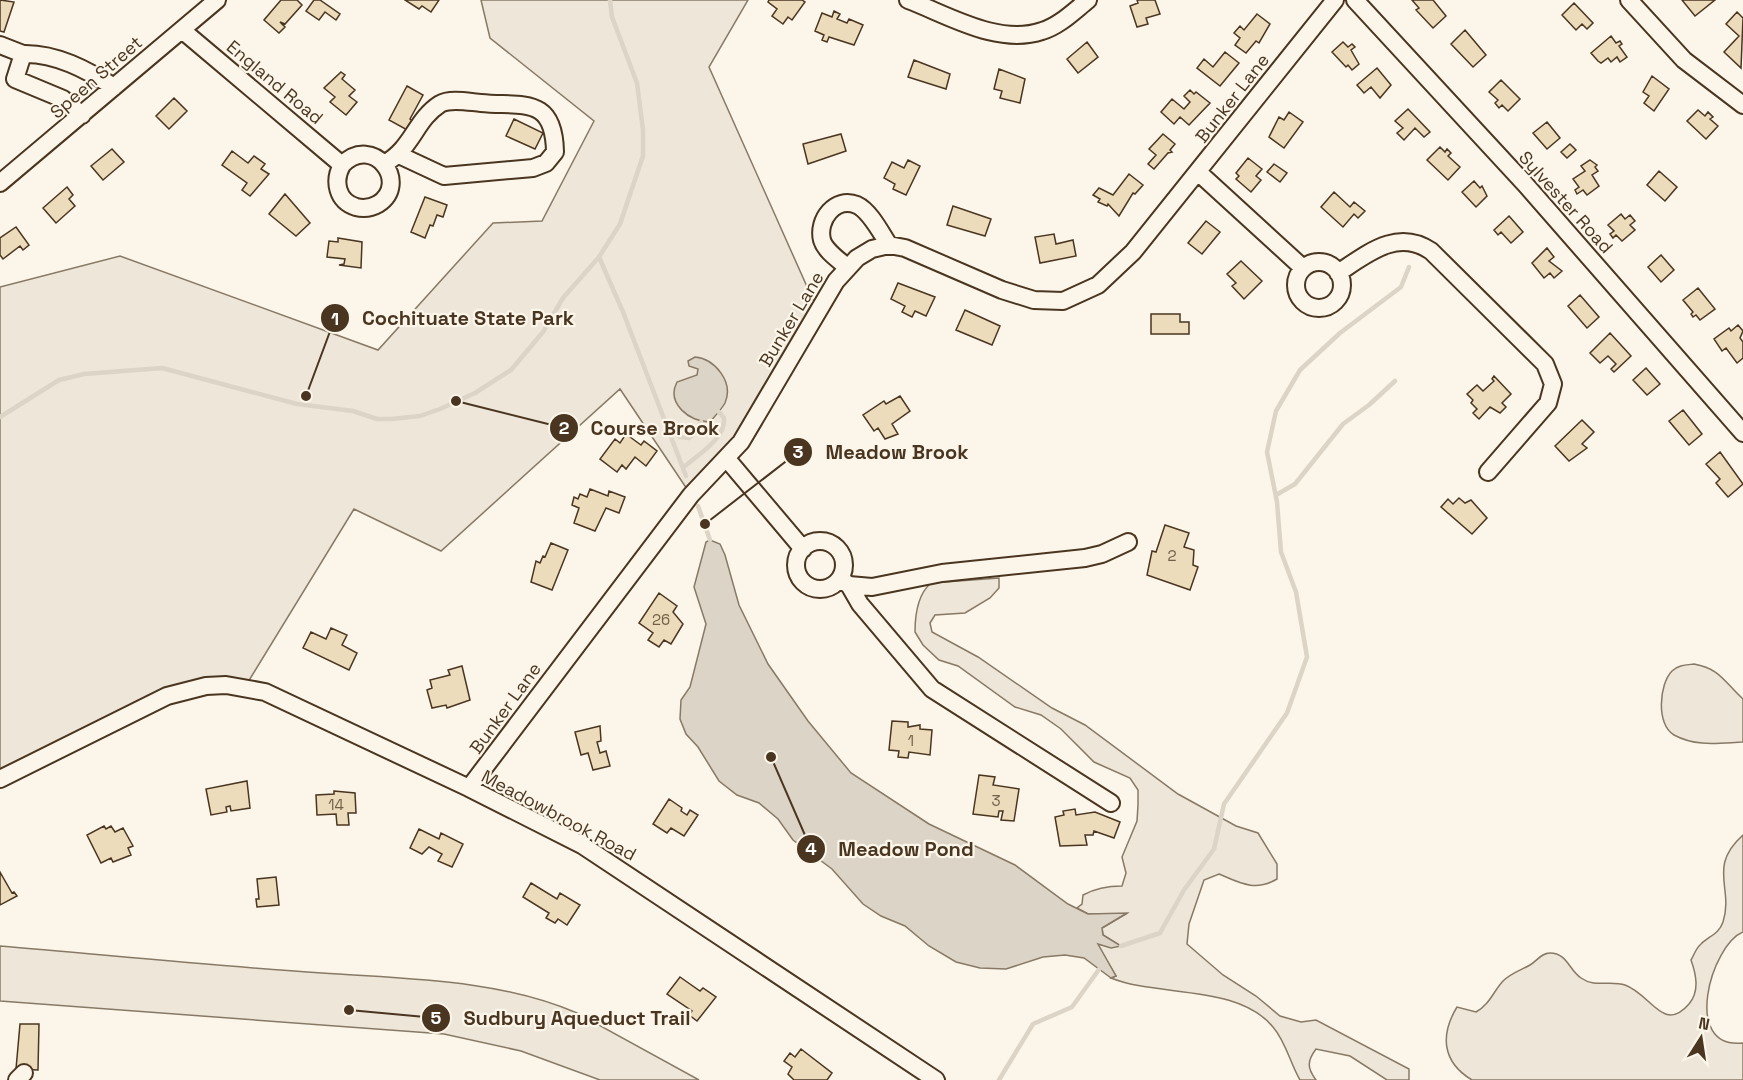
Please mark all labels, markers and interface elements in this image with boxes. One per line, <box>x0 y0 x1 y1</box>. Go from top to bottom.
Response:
street label: Speen Street <box>45 31 147 123</box>
street label: England Road <box>222 35 328 129</box>
street label: Bunker Lane <box>1190 49 1274 147</box>
street label: Sylvester Road <box>1514 146 1618 258</box>
street label: Bunker Lane <box>754 267 828 371</box>
callout: Cochituate State Park <box>320 299 586 337</box>
text: Cochituate State Park <box>362 305 574 331</box>
text: 1 <box>331 307 339 330</box>
callout: Course Brook <box>549 409 732 447</box>
text: Course Brook <box>591 415 719 441</box>
text: 2 <box>559 416 570 439</box>
callout: Meadow Brook <box>783 433 980 471</box>
text: Meadow Brook <box>826 439 968 465</box>
text: 3 <box>793 440 804 463</box>
house number: 2 <box>1167 546 1177 565</box>
house number: 26 <box>652 610 670 629</box>
street label: Bunker Lane <box>464 658 546 758</box>
house number: 1 <box>908 731 914 750</box>
street label: Meadowbrook Road <box>478 764 640 866</box>
house number: 3 <box>991 791 1001 810</box>
house number: 14 <box>328 795 344 814</box>
callout: Meadow Pond <box>796 830 986 868</box>
text: Meadow Pond <box>838 836 974 862</box>
text: 4 <box>805 837 817 860</box>
callout: Sudbury Aqueduct Trail <box>421 999 703 1037</box>
text: Sudbury Aqueduct Trail <box>463 1005 691 1031</box>
text: 5 <box>431 1006 442 1029</box>
north arrow <box>1671 1008 1731 1068</box>
text: N <box>1697 1012 1711 1035</box>

